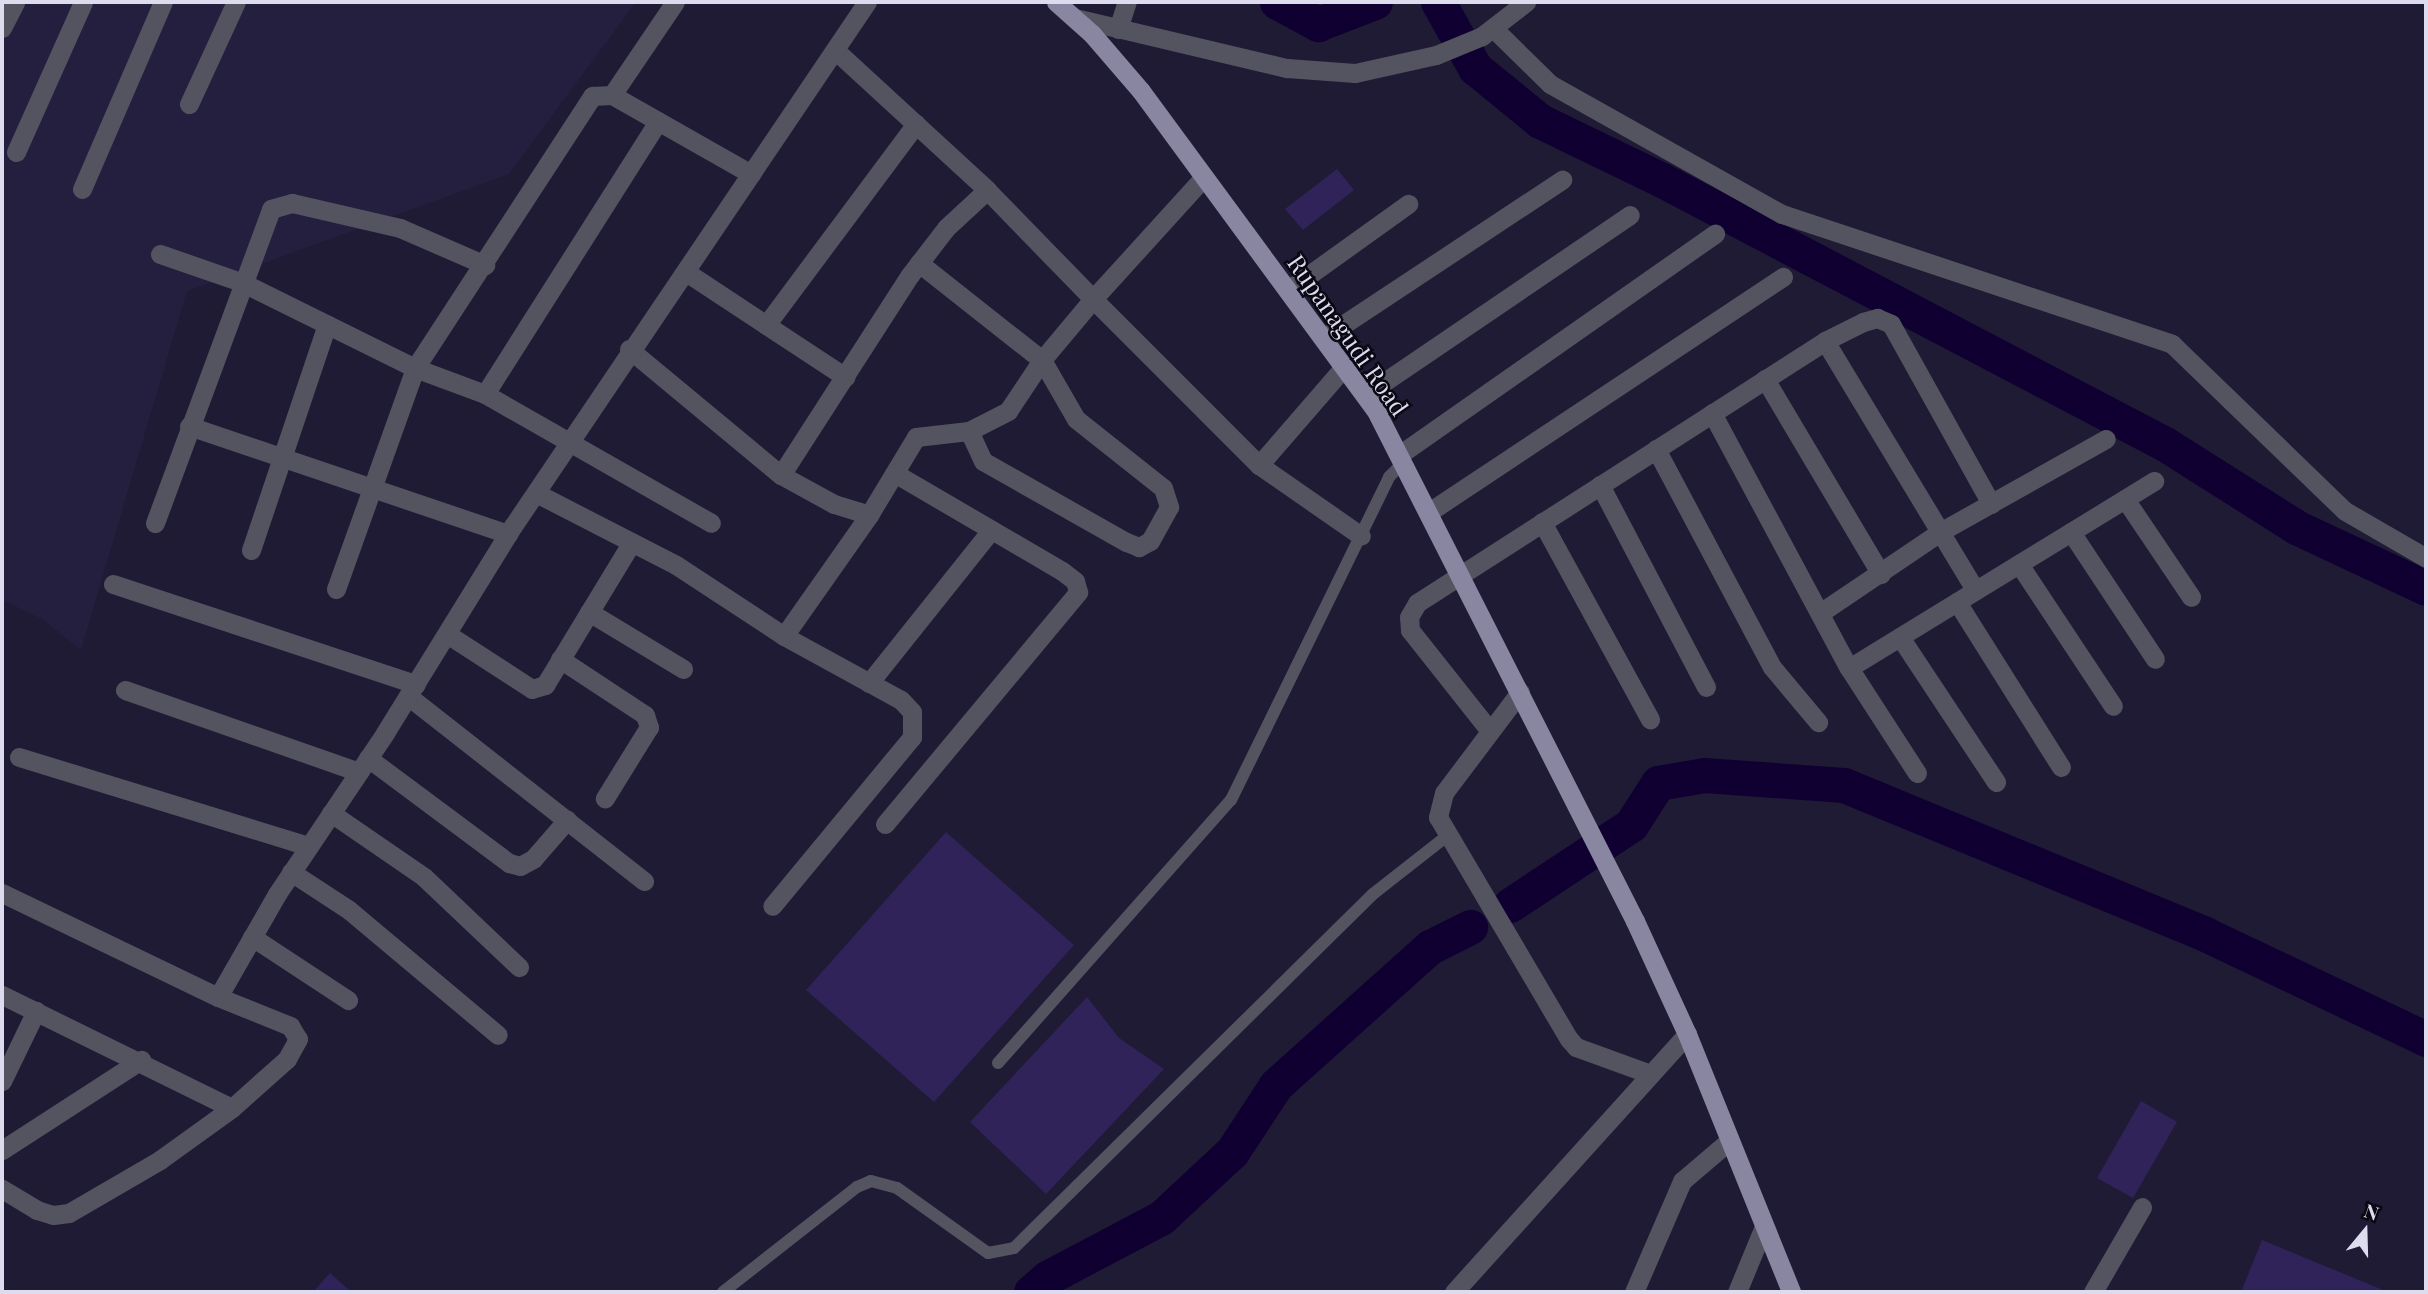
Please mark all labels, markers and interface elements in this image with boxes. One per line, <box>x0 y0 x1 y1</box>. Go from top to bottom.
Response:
street label: Rupanagudi Road <box>1282 249 1414 421</box>
north arrow <box>2330 1196 2400 1266</box>
text: N <box>2361 1197 2383 1226</box>

